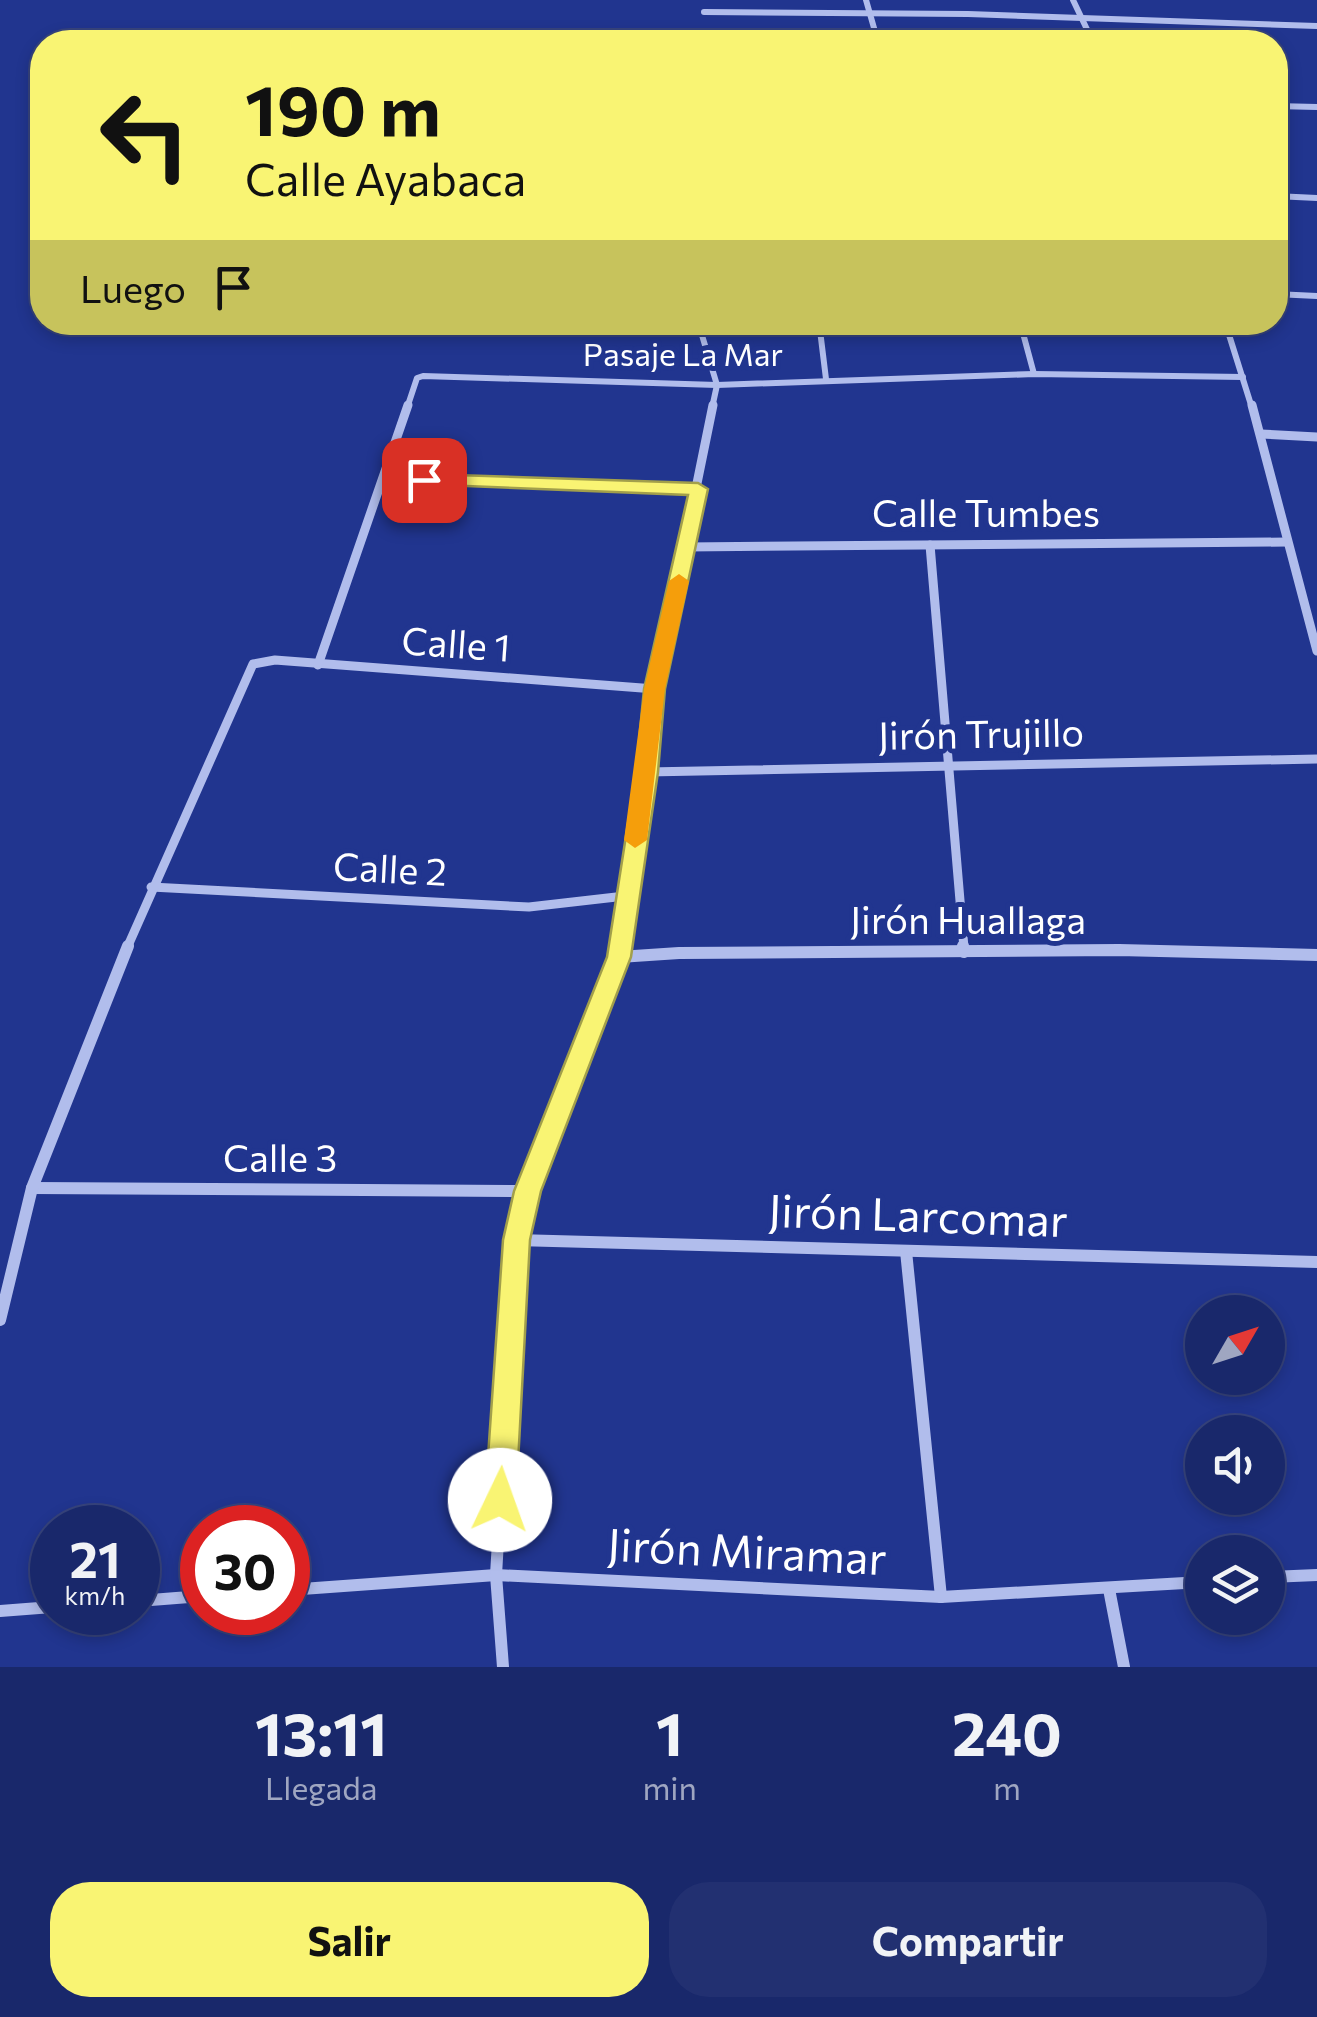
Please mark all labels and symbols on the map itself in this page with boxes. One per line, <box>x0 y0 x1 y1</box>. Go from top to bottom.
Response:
street label: Pasaje La Mar <box>583 333 783 373</box>
pin <box>382 438 467 523</box>
street label: Calle Tumbes <box>872 488 1100 535</box>
street label: Calle 1 <box>400 615 512 670</box>
street label: Jirón Trujillo <box>877 707 1084 758</box>
street label: Calle 2 <box>332 841 448 894</box>
street label: Jirón Huallaga <box>850 895 1086 942</box>
street label: Calle 3 <box>223 1133 337 1180</box>
street label: Jirón Larcomar <box>767 1181 1069 1246</box>
north arrow <box>1185 1295 1285 1395</box>
position arrow <box>448 1448 552 1552</box>
speed limit sign: 30 <box>180 1505 310 1635</box>
street label: Jirón Miramar <box>606 1515 888 1584</box>

